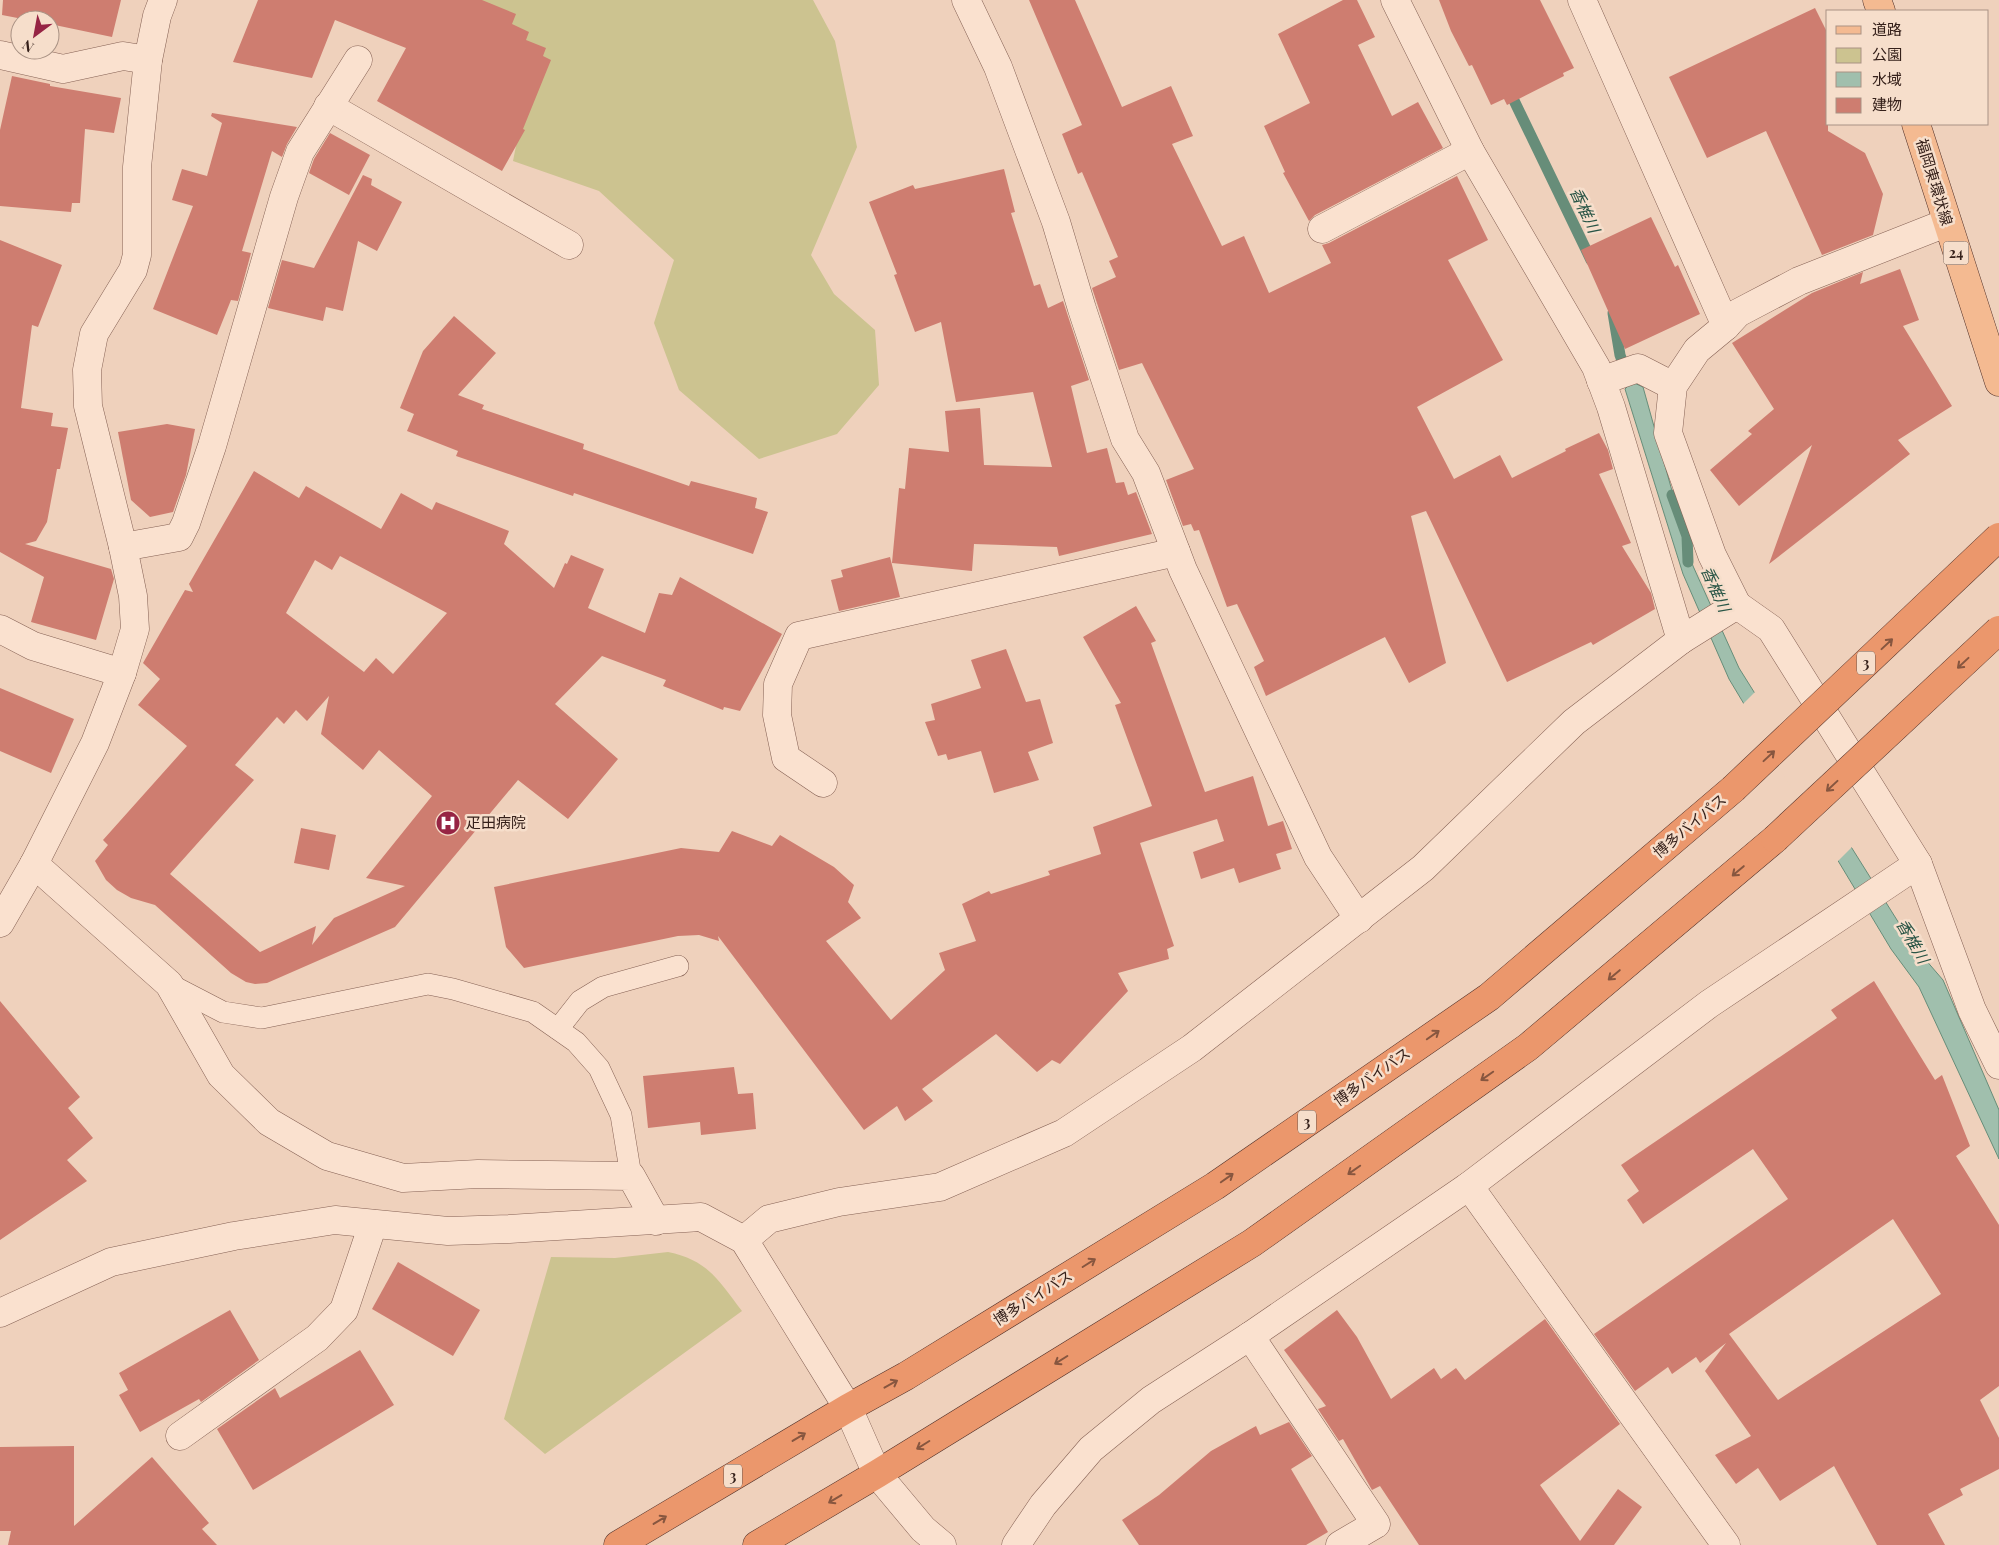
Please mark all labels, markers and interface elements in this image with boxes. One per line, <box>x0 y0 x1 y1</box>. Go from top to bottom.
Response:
north arrow <box>10 10 60 60</box>
legend <box>1826 10 1989 125</box>
text: 道路 <box>1872 19 1902 39</box>
text: N <box>19 36 37 57</box>
text: 公園 <box>1872 44 1902 64</box>
text: 水域 <box>1872 69 1902 89</box>
text: 建物 <box>1872 94 1902 114</box>
street label: 福岡東環状線 <box>1912 136 1958 228</box>
water label: 香椎川 <box>1566 184 1606 238</box>
road number: 24 <box>1944 242 1968 264</box>
water label: 香椎川 <box>1697 563 1737 617</box>
one-way arrow <box>1880 638 1893 650</box>
road number: 3 <box>1857 651 1875 674</box>
one-way arrow <box>1957 657 1970 669</box>
one-way arrow <box>1762 750 1775 762</box>
one-way arrow <box>1826 780 1838 792</box>
street label: 博多バイパス <box>1649 789 1730 862</box>
hospital icon: 疋田病院 <box>435 810 461 836</box>
place label: 疋田病院 <box>466 812 526 832</box>
one-way arrow <box>1732 865 1745 876</box>
water label: 香椎川 <box>1892 915 1936 969</box>
one-way arrow <box>1607 969 1620 981</box>
one-way arrow <box>1426 1030 1440 1040</box>
street label: 博多バイパス <box>1329 1042 1414 1110</box>
one-way arrow <box>1480 1071 1494 1081</box>
road number: 3 <box>1298 1110 1316 1134</box>
one-way arrow <box>1348 1165 1361 1176</box>
one-way arrow <box>1220 1173 1234 1183</box>
one-way arrow <box>1082 1258 1096 1268</box>
street label: 博多バイパス <box>989 1265 1076 1329</box>
one-way arrow <box>1054 1355 1068 1365</box>
one-way arrow <box>883 1379 898 1389</box>
one-way arrow <box>792 1431 806 1441</box>
one-way arrow <box>916 1441 930 1451</box>
road number: 3 <box>724 1464 742 1488</box>
one-way arrow <box>828 1494 843 1504</box>
one-way arrow <box>652 1515 667 1525</box>

